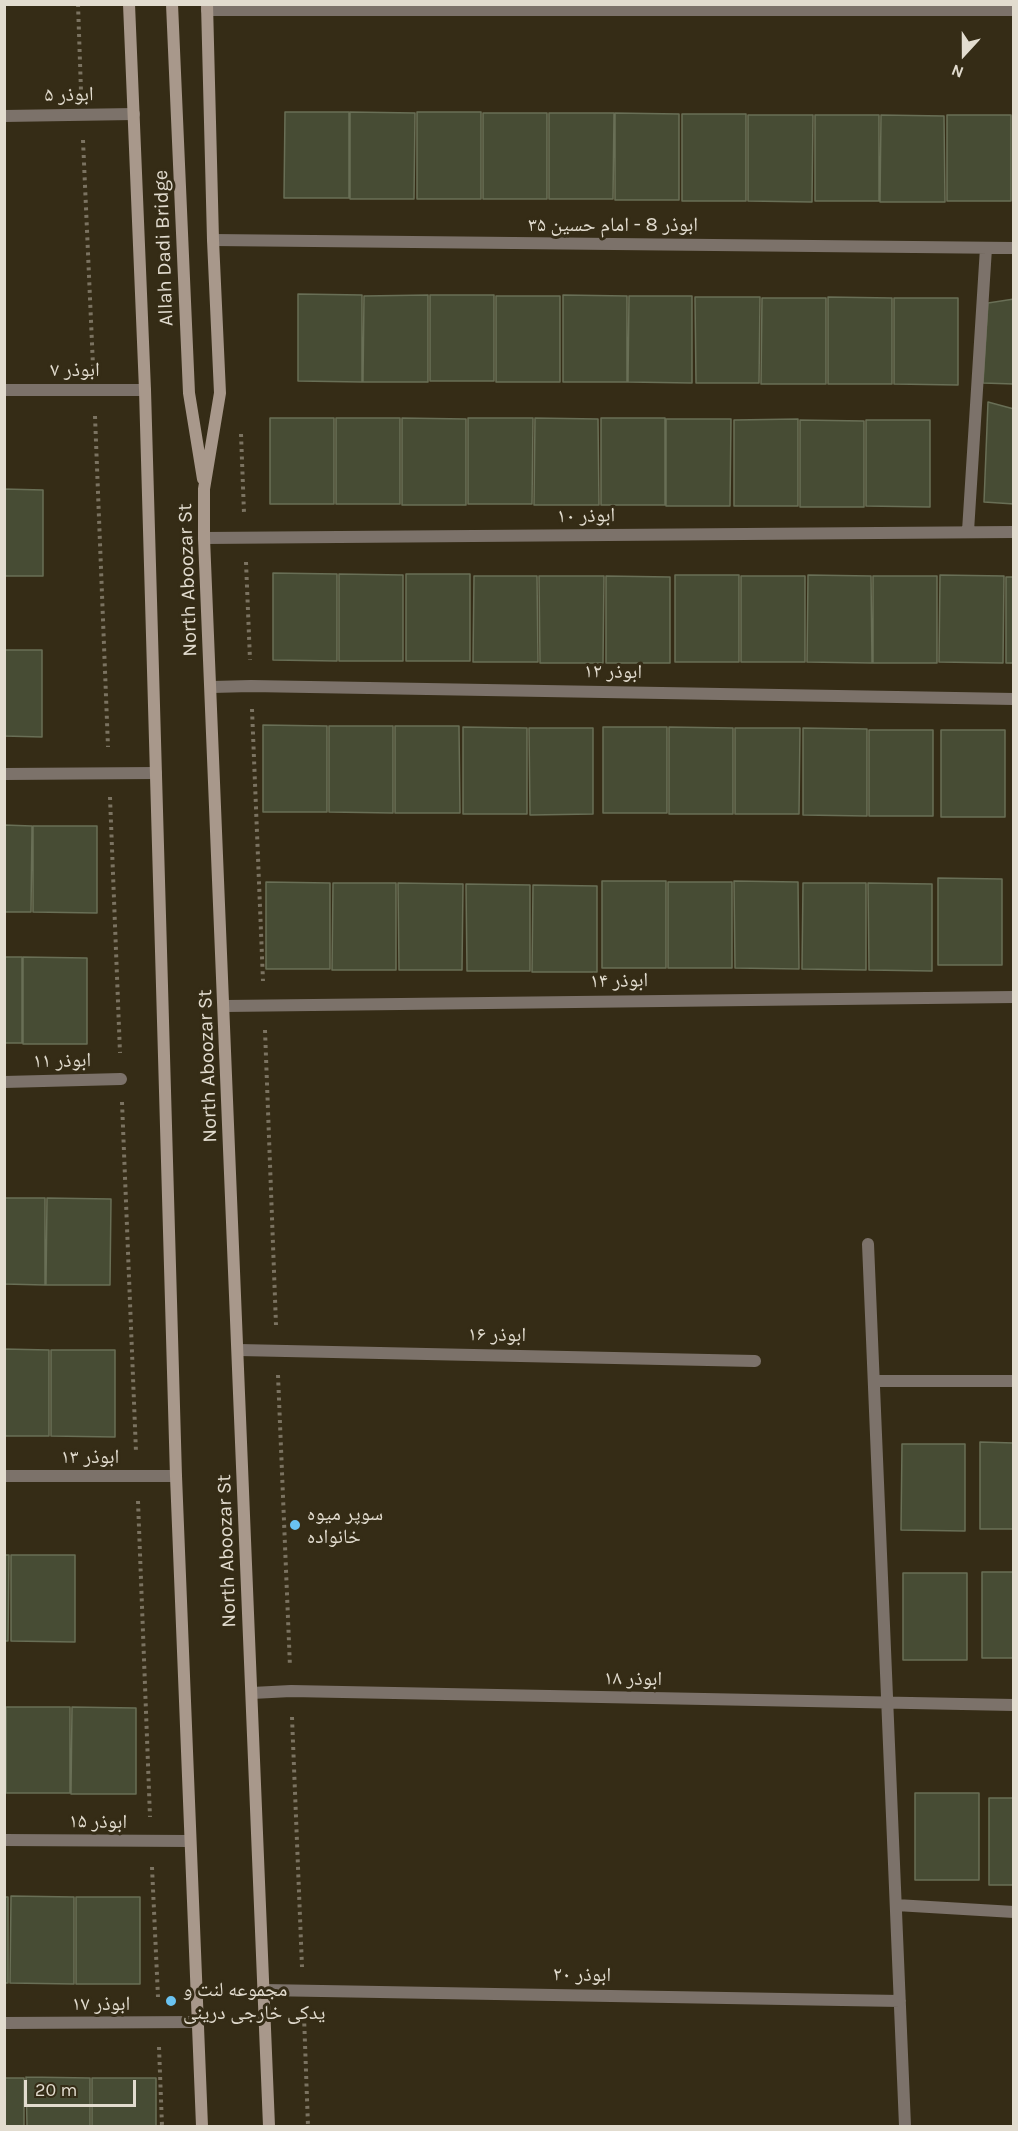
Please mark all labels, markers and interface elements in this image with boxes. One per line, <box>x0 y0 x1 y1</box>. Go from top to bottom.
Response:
north arrow <box>934 24 994 84</box>
text: N <box>949 60 966 82</box>
street label: ابوذر ۵ <box>44 83 94 107</box>
street label: Allah Dadi Bridge <box>149 169 179 327</box>
street label: ابوذر 8 - امام حسین ۳۵ <box>528 213 698 237</box>
street label: ابوذر ۷ <box>50 358 100 382</box>
street label: North Aboozar St <box>173 503 203 657</box>
street label: ابوذر ۱۰ <box>557 503 615 529</box>
street label: ابوذر ۱۲ <box>584 659 642 685</box>
street label: ابوذر ۱۴ <box>590 968 648 994</box>
street label: North Aboozar St <box>193 989 223 1143</box>
street label: ابوذر ۱۱ <box>33 1048 91 1074</box>
street label: ابوذر ۱۶ <box>468 1322 526 1348</box>
street label: ابوذر ۱۳ <box>61 1445 119 1469</box>
street label: North Aboozar St <box>212 1474 242 1628</box>
place label: سوپر میوه خانواده <box>307 1502 383 1549</box>
marker: سوپر میوه خانواده <box>288 1518 302 1532</box>
street label: ابوذر ۱۸ <box>604 1666 662 1692</box>
street label: ابوذر ۱۵ <box>69 1809 127 1835</box>
street label: ابوذر ۲۰ <box>553 1962 611 1988</box>
place label: مجموعه لنت و یدکی خارجی درینی <box>183 1978 325 2025</box>
street label: ابوذر ۱۷ <box>72 1992 130 2016</box>
marker: مجموعه لنت و یدکی خارجی درینی <box>164 1994 178 2008</box>
scale bar <box>27 2068 140 2106</box>
text: 20 m <box>35 2079 77 2101</box>

